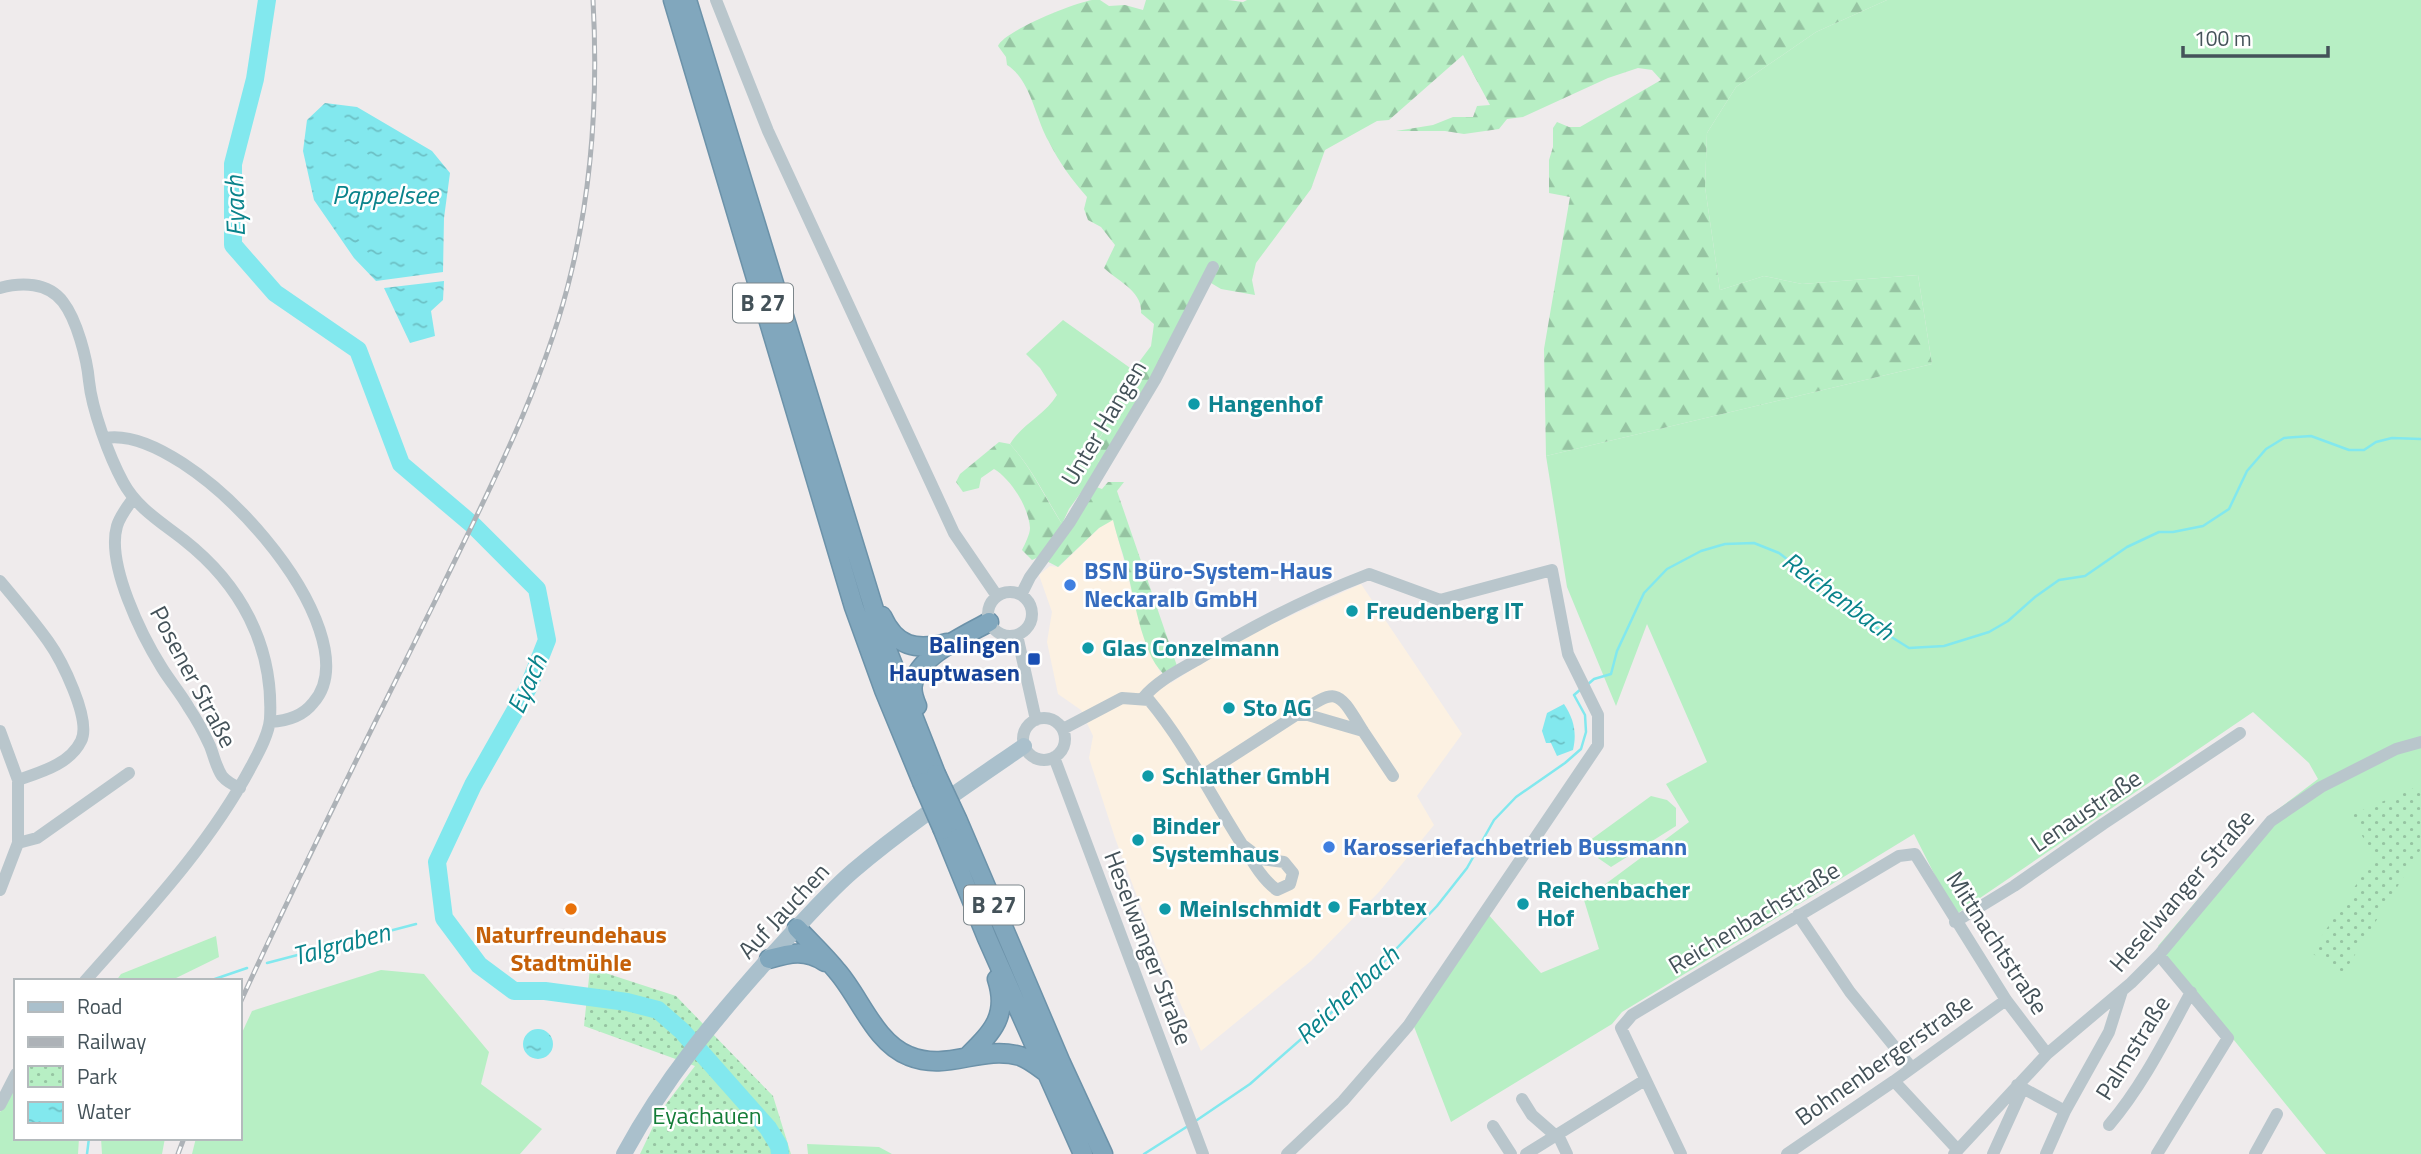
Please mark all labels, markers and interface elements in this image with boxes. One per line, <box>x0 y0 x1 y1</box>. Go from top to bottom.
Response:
scale bar <box>2183 14 2328 58</box>
text: 100 m <box>2194 22 2251 54</box>
water label: Eyach <box>214 174 255 237</box>
water label: Pappelsee <box>332 175 440 214</box>
road number: B 27 <box>733 284 793 322</box>
street label: Unter Hangen <box>1051 353 1155 492</box>
place label: Hangenhof <box>1208 385 1323 421</box>
marker: Hangenhof <box>1186 396 1202 412</box>
water label: Reichenbach <box>1774 542 1903 650</box>
place label: BSN Büro-System-Haus Neckaralb GmbH <box>1084 552 1333 616</box>
marker: BSN Büro-System-Haus Neckaralb GmbH <box>1062 577 1078 593</box>
place label: Freudenberg IT <box>1366 592 1524 628</box>
street label: Posener Straße <box>141 599 246 754</box>
marker: Freudenberg IT <box>1344 603 1360 619</box>
place label: Balingen Hauptwasen <box>889 626 1020 690</box>
place label: Glas Conzelmann <box>1102 629 1279 665</box>
marker: Glas Conzelmann <box>1080 640 1096 656</box>
water label: Eyach <box>496 647 557 720</box>
marker: Balingen Hauptwasen <box>1026 651 1042 667</box>
place label: Sto AG <box>1243 689 1312 725</box>
marker: Sto AG <box>1221 700 1237 716</box>
place label: Schlather GmbH <box>1162 757 1330 793</box>
street label: Lenaustraße <box>2023 760 2148 861</box>
marker: Schlather GmbH <box>1140 768 1156 784</box>
street label: Heselwanger Straße <box>2100 801 2262 980</box>
place label: Binder Systemhaus <box>1152 807 1279 871</box>
place label: Karosseriefachbetrieb Bussmann <box>1343 828 1687 864</box>
marker: Binder Systemhaus <box>1130 832 1146 848</box>
marker: Karosseriefachbetrieb Bussmann <box>1321 839 1337 855</box>
street label: Heselwanger Straße <box>1095 845 1203 1050</box>
street label: Reichenbachstraße <box>1661 852 1846 983</box>
street label: Auf Jauchen <box>729 854 837 967</box>
street label: Mittnachtstraße <box>1938 864 2058 1021</box>
place label: Reichenbacher Hof <box>1537 871 1690 935</box>
road number: B 27 <box>964 885 1024 924</box>
place label: Farbtex <box>1348 888 1428 924</box>
place label: Meinlschmidt <box>1179 890 1321 926</box>
marker: Reichenbacher Hof <box>1515 896 1531 912</box>
marker: Farbtex <box>1326 899 1342 915</box>
marker: Naturfreundehaus Stadtmühle <box>563 901 579 917</box>
marker: Meinlschmidt <box>1157 901 1173 917</box>
water label: Talgraben <box>288 912 395 975</box>
place label: Naturfreundehaus Stadtmühle <box>475 916 667 980</box>
water label: Reichenbach <box>1286 935 1408 1053</box>
legend <box>14 979 242 1140</box>
street label: Bohnenbergerstraße <box>1787 984 1980 1134</box>
street label: Palmstraße <box>2086 988 2179 1107</box>
text: Road <box>77 990 122 1022</box>
text: Railway <box>77 1025 146 1057</box>
text: Park <box>77 1060 117 1092</box>
text: Water <box>77 1095 131 1127</box>
park label: Eyachauen <box>652 1097 762 1133</box>

